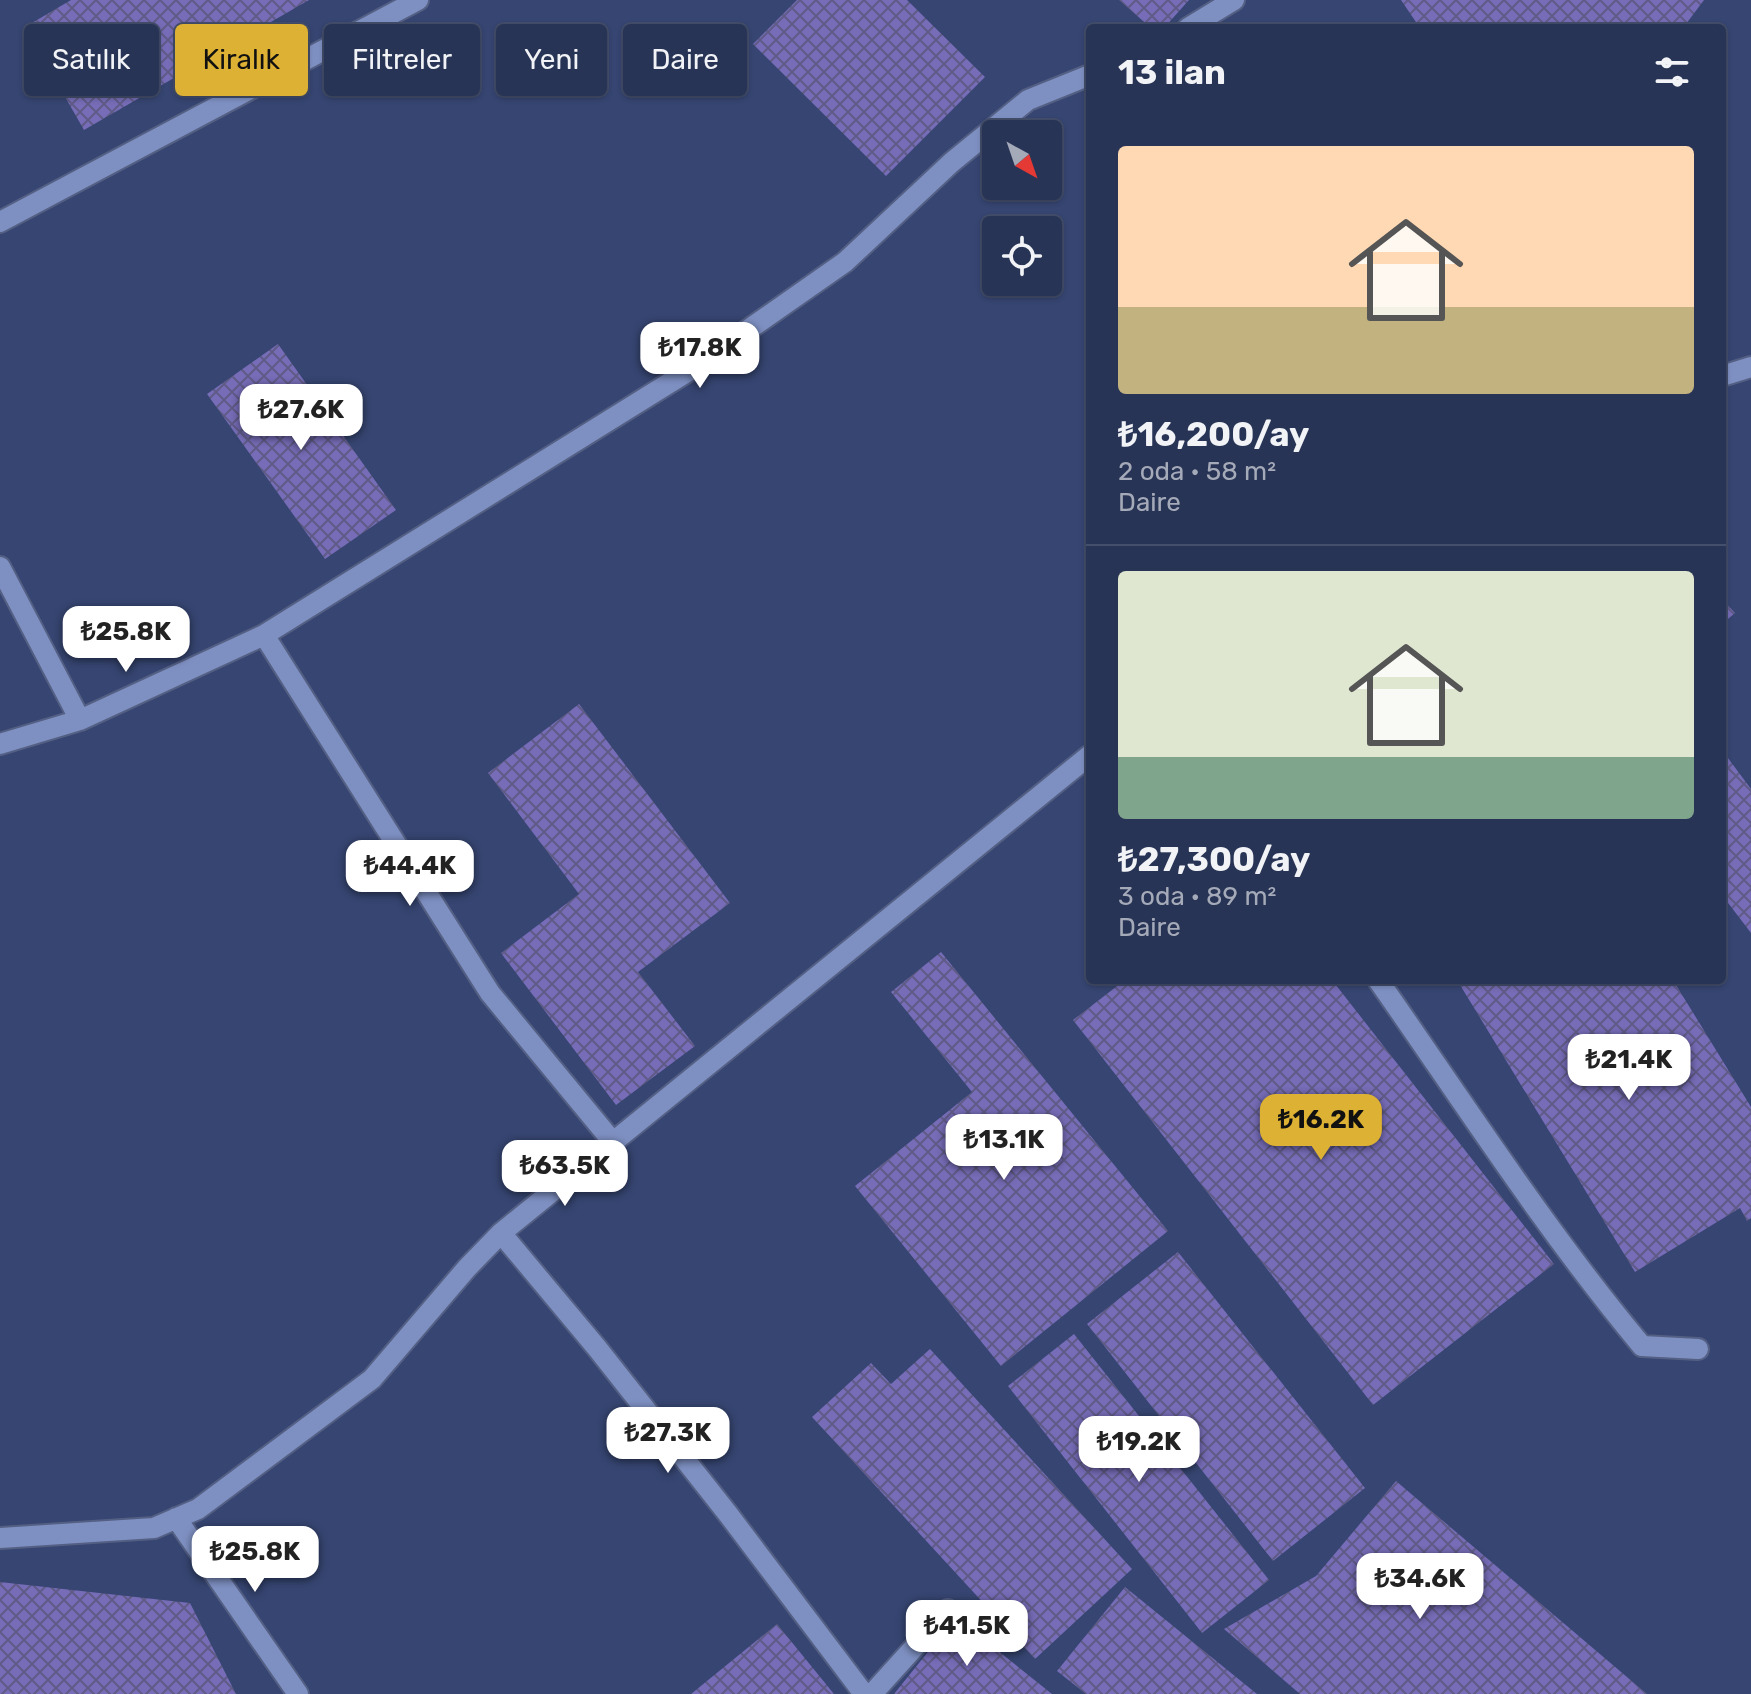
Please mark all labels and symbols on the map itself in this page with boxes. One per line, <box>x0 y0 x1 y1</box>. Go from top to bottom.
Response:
north arrow <box>982 120 1062 200</box>
pin: ₺17.8K <box>635 322 765 390</box>
pin: ₺27.6K <box>236 384 366 452</box>
pin: ₺25.8K <box>61 606 191 674</box>
pin: ₺44.4K <box>345 840 475 908</box>
pin: ₺21.4K <box>1564 1034 1694 1102</box>
pin: ₺16.2K <box>1256 1094 1386 1162</box>
pin: ₺13.1K <box>939 1114 1069 1182</box>
pin: ₺63.5K <box>500 1140 630 1208</box>
pin: ₺27.3K <box>603 1407 733 1475</box>
pin: ₺19.2K <box>1074 1416 1204 1484</box>
pin: ₺25.8K <box>190 1526 320 1594</box>
pin: ₺34.6K <box>1355 1553 1485 1621</box>
pin: ₺41.5K <box>902 1600 1032 1668</box>

